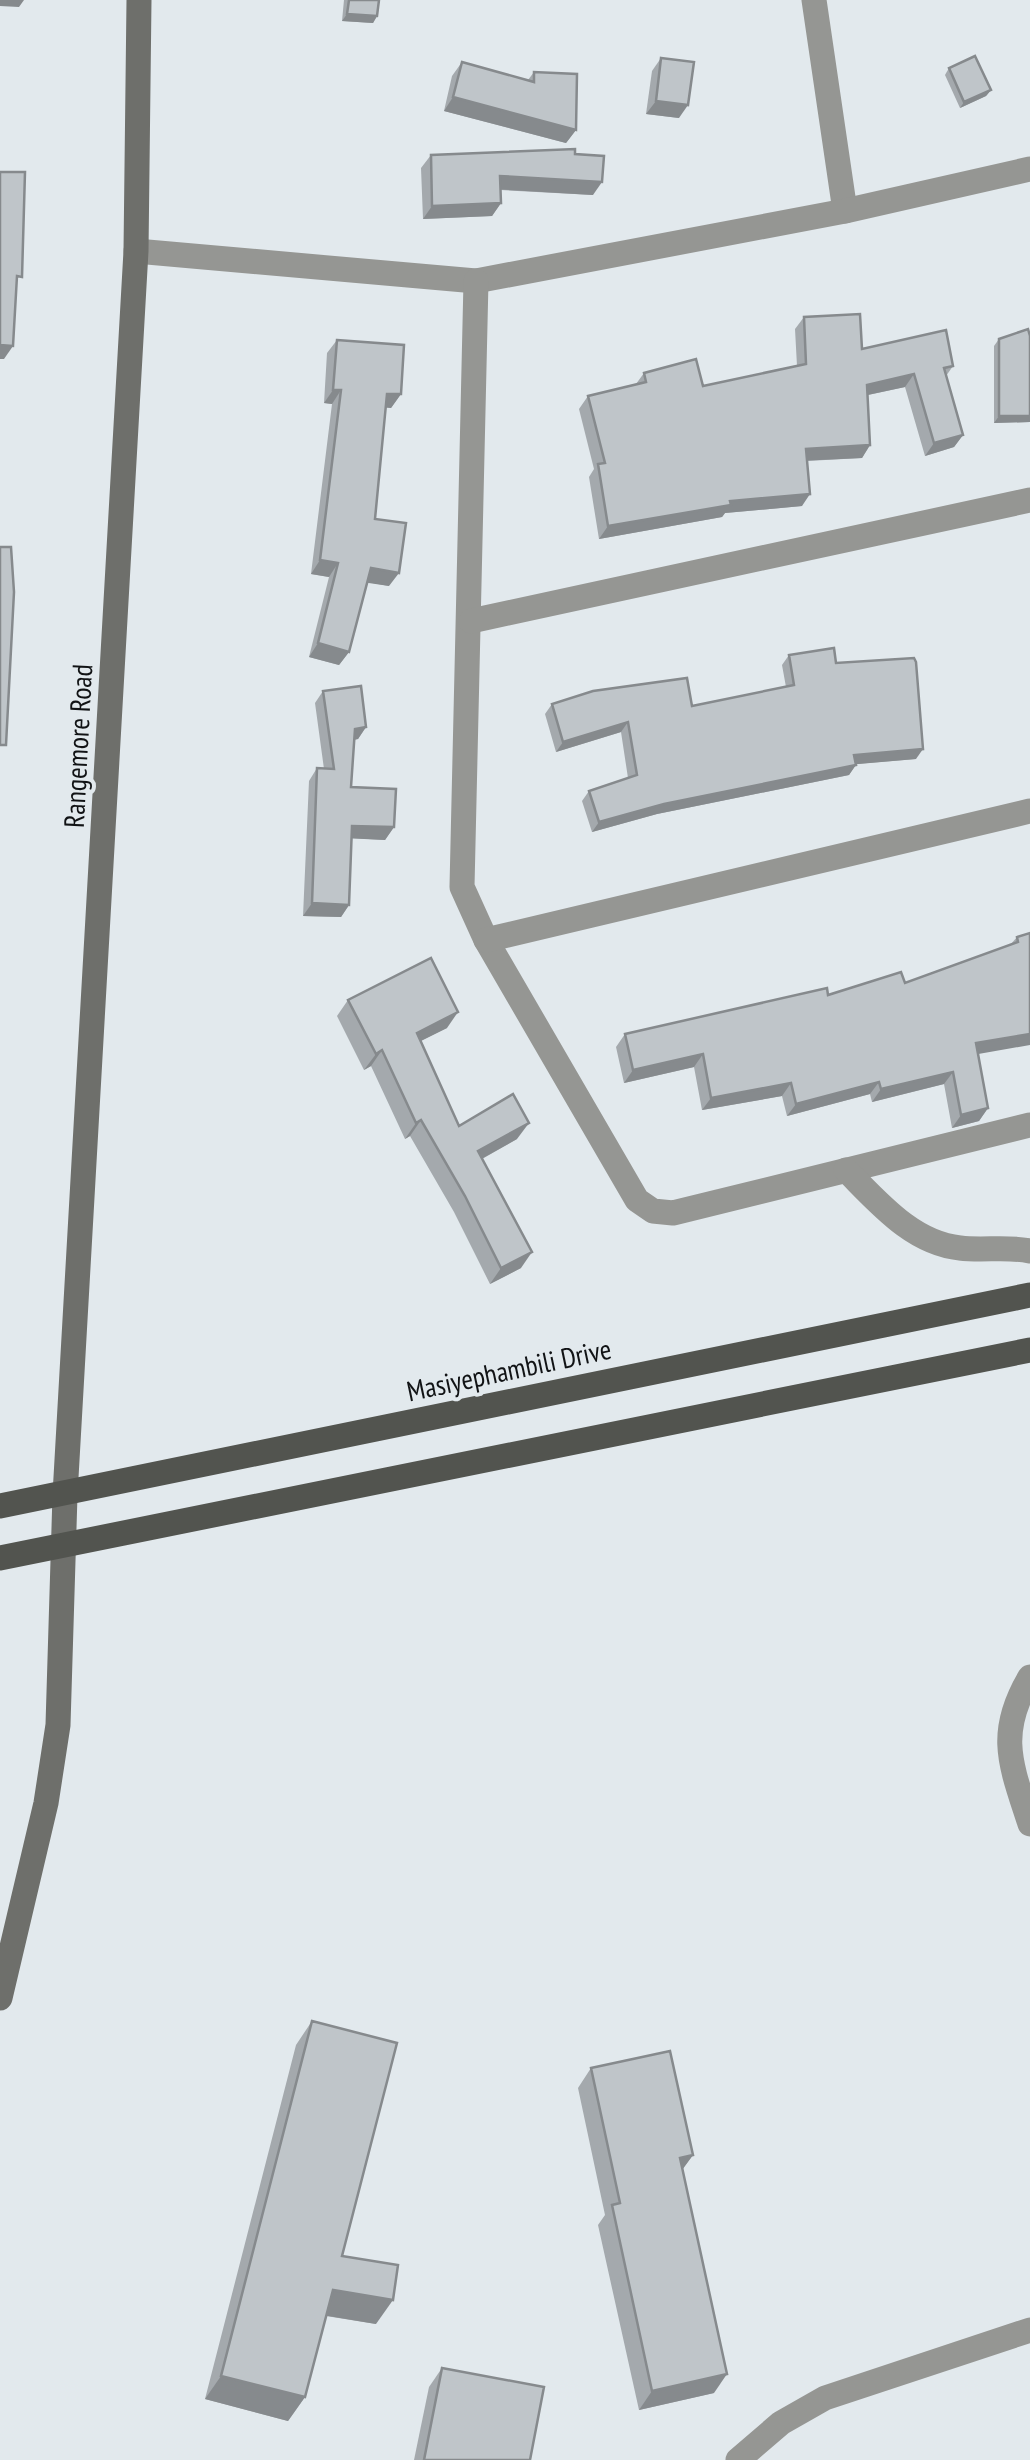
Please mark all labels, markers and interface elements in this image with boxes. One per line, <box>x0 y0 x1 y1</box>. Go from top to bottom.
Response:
street label: Rangemore Road <box>55 663 100 829</box>
street label: Masiyephambili Drive <box>403 1330 615 1409</box>

